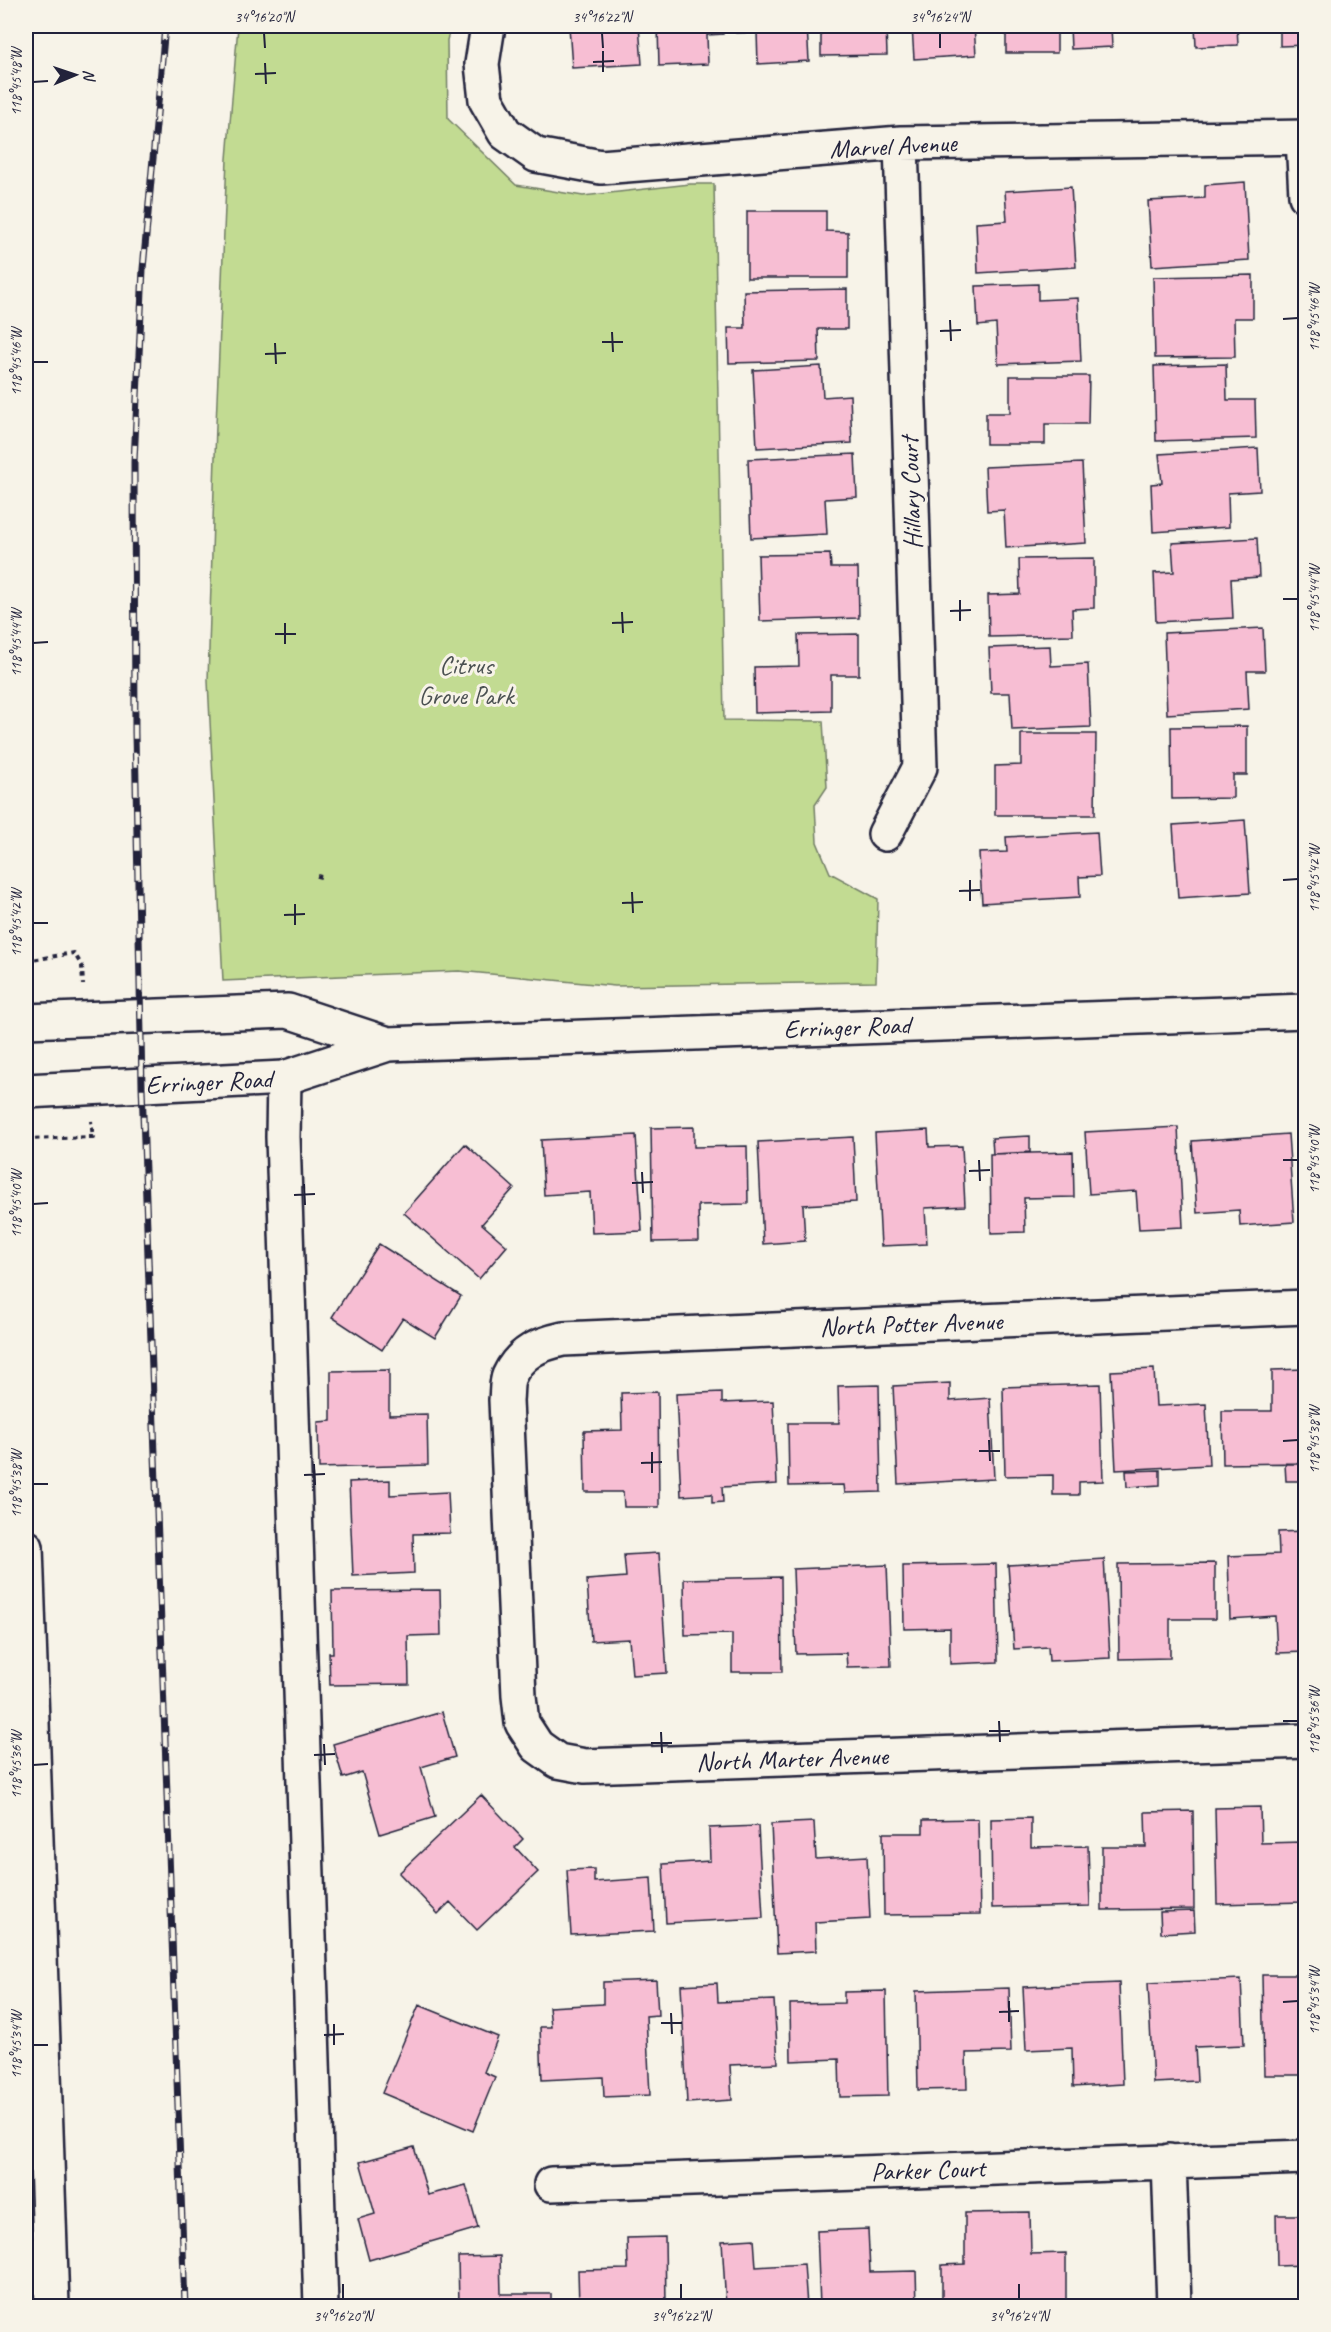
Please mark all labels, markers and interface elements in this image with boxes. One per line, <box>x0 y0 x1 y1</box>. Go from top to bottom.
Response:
text: 34°16'20"N <box>234 8 297 27</box>
text: 34°16'22"N <box>572 8 635 27</box>
text: 34°16'24"N <box>910 8 973 27</box>
text: 118°45'48"W <box>7 45 26 116</box>
north arrow <box>45 45 105 105</box>
text: N <box>79 69 99 83</box>
street label: Marvel Avenue <box>829 126 959 166</box>
text: 118°45'46"W <box>1305 281 1324 352</box>
text: 118°45'46"W <box>7 325 26 396</box>
street label: Hillary Court <box>892 433 929 550</box>
text: 118°45'44"W <box>1305 562 1324 633</box>
text: 118°45'44"W <box>7 606 26 677</box>
park label: Citrus Grove Park <box>418 649 516 712</box>
text: 118°45'42"W <box>1305 842 1324 913</box>
text: 118°45'42"W <box>7 886 26 957</box>
street label: Erringer Road <box>783 1008 915 1046</box>
street label: Erringer Road <box>145 1062 277 1102</box>
text: 118°45'40"W <box>1305 1123 1324 1194</box>
text: 118°45'40"W <box>7 1167 26 1238</box>
street label: North Potter Avenue <box>819 1304 1004 1344</box>
text: 118°45'38"W <box>1305 1403 1324 1474</box>
text: 118°45'38"W <box>7 1447 26 1518</box>
text: 118°45'36"W <box>1305 1684 1324 1755</box>
text: 118°45'36"W <box>7 1728 26 1799</box>
street label: North Marter Avenue <box>696 1739 890 1779</box>
text: 118°45'34"W <box>1305 1964 1324 2035</box>
text: 118°45'34"W <box>7 2008 26 2079</box>
street label: Parker Court <box>870 2151 988 2188</box>
text: 34°16'20"N <box>313 2307 376 2326</box>
text: 34°16'22"N <box>651 2307 714 2326</box>
text: 34°16'24"N <box>989 2307 1052 2326</box>

